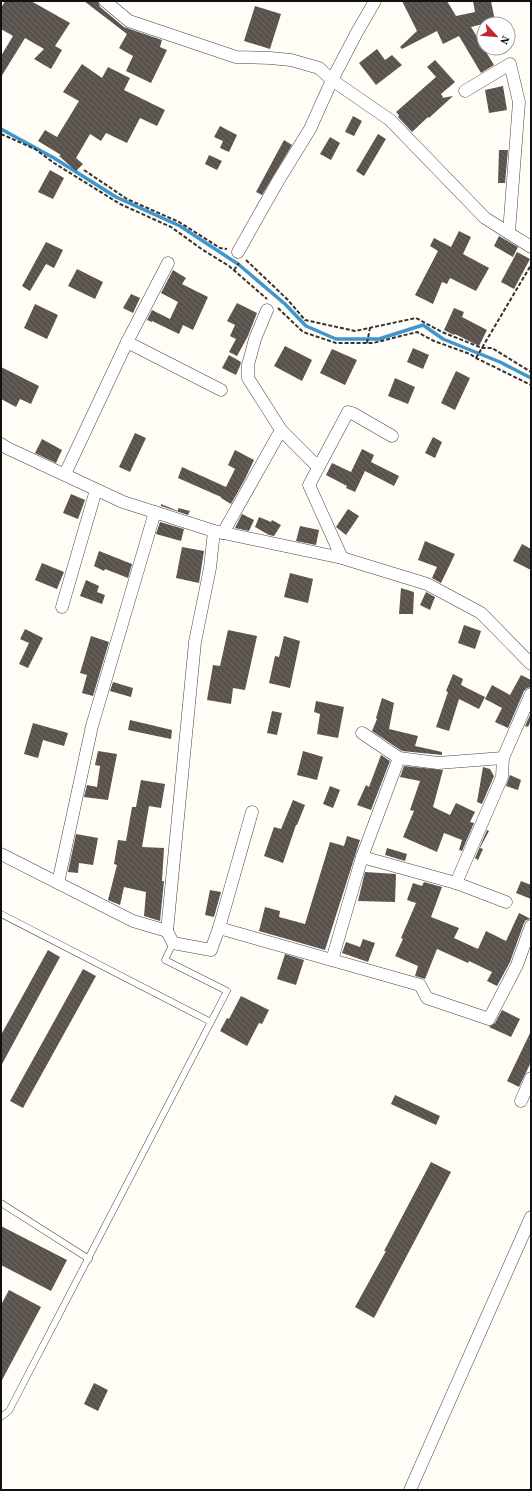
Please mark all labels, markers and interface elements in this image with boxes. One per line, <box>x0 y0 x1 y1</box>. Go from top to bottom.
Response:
north arrow <box>476 16 516 56</box>
text: N <box>496 33 513 47</box>

